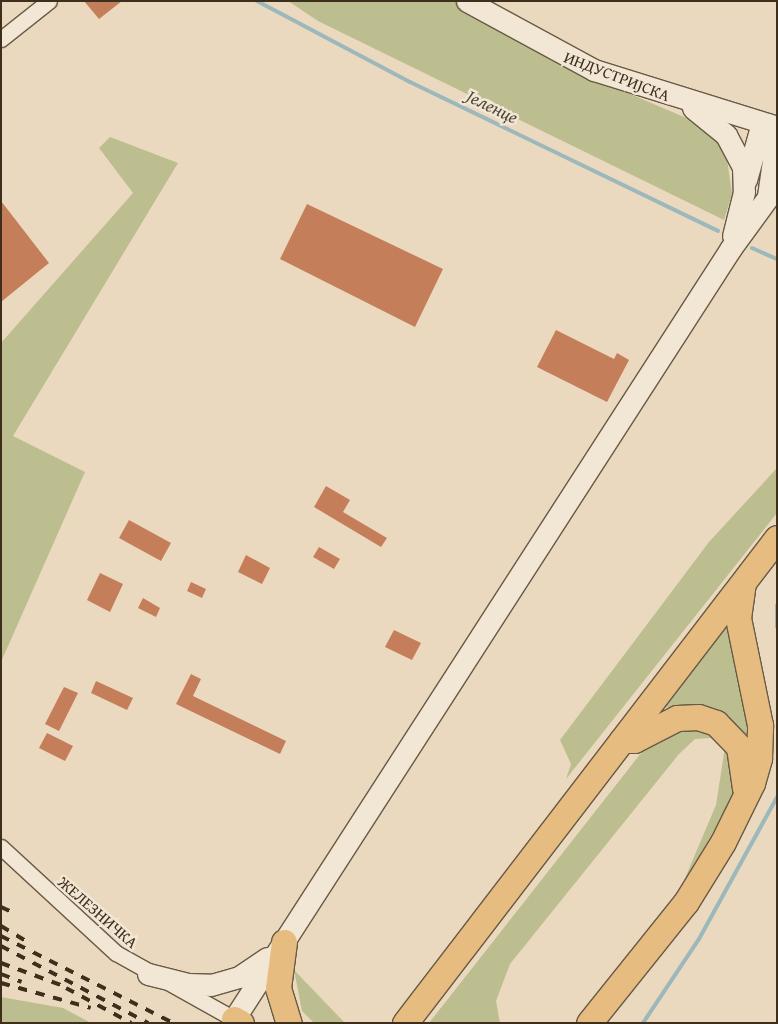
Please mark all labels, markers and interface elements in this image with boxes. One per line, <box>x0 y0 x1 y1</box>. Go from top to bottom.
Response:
street label: ИНДУСТРИЈСКА <box>561 47 673 105</box>
water label: Јеленце <box>463 85 521 129</box>
street label: ЖЕЛЕЗНИЧКА <box>54 872 142 952</box>

